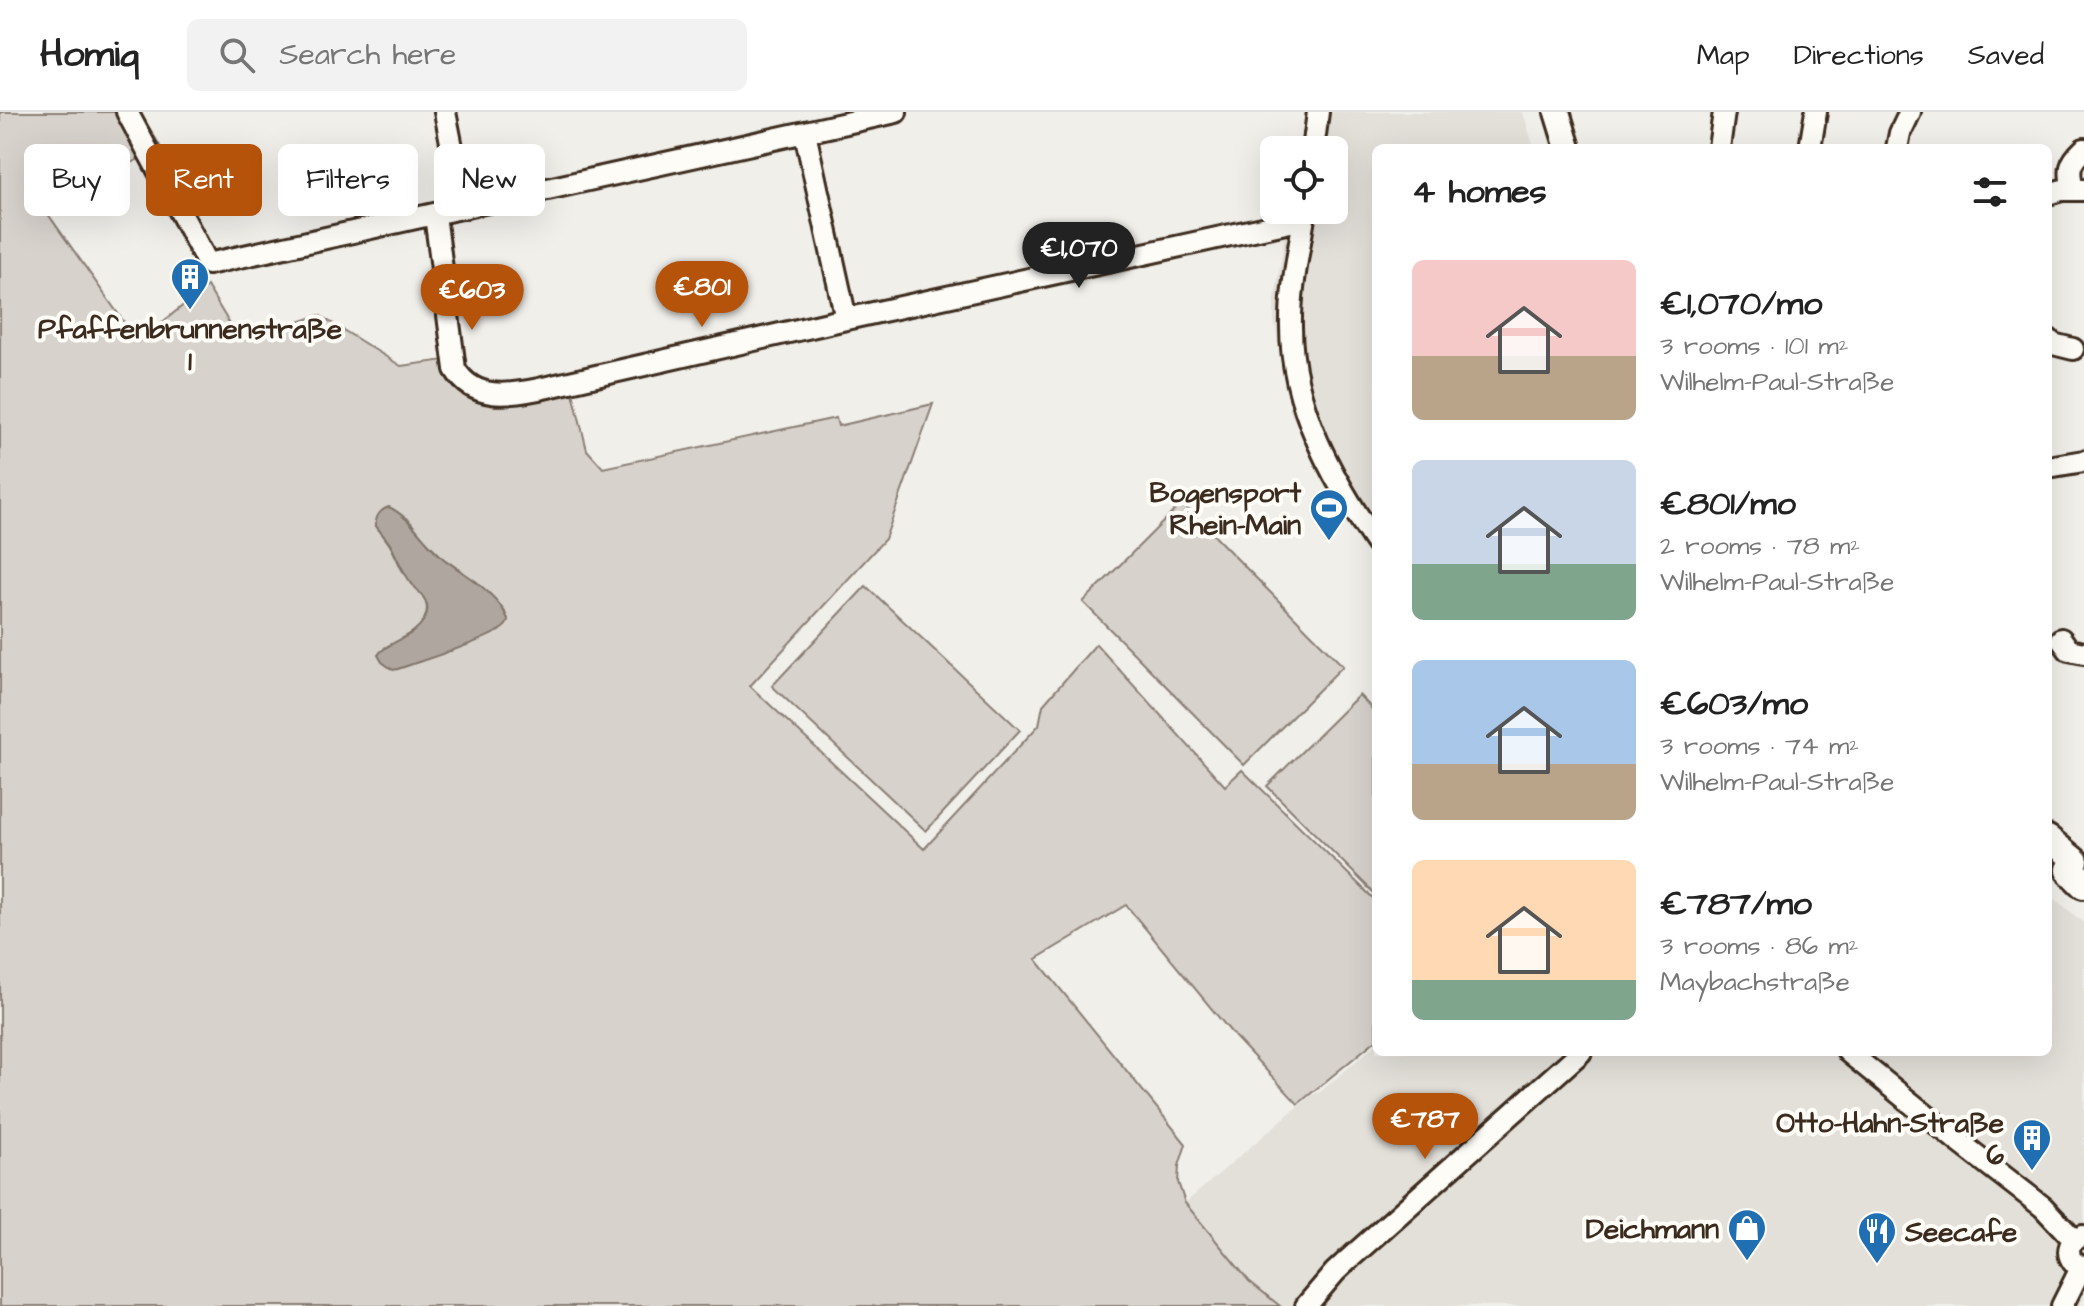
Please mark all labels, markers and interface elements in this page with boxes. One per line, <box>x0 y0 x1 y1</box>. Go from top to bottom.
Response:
search box <box>187 19 747 91</box>
text: Homiq <box>40 29 139 81</box>
icon: search <box>215 33 259 77</box>
text: Search here <box>279 34 456 76</box>
text: Map <box>1697 36 1750 75</box>
text: Directions <box>1794 36 1924 75</box>
text: Saved <box>1968 36 2044 75</box>
map controls <box>1260 136 1348 224</box>
button: locate <box>1260 136 1348 224</box>
chip: Buy <box>24 144 130 216</box>
chip: Rent <box>146 144 262 216</box>
chip: Filters <box>278 144 418 216</box>
chip: New <box>434 144 545 216</box>
text: 4 homes <box>1412 168 1547 216</box>
icon: filters <box>1968 170 2012 214</box>
pin: €1,070 <box>1014 222 1144 290</box>
text: €1,070 <box>1040 230 1118 266</box>
building icon: Pfaffenbrunnenstraße 1 <box>169 256 211 311</box>
pin: €801 <box>655 261 749 329</box>
pin: €603 <box>425 264 519 332</box>
text: €801 <box>673 269 731 305</box>
text: €603 <box>439 272 505 308</box>
text: €1,070/mo <box>1660 280 1822 328</box>
icon: home <box>1476 292 1572 388</box>
place label: Pfaffenbrunnenstraße 1 <box>38 310 342 381</box>
text: 3 rooms · 101 m² <box>1660 328 1848 364</box>
text: Wilhelm-Paul-Straße <box>1660 364 1894 400</box>
place label: Bogensport Rhein-Main <box>1150 474 1302 545</box>
text: €801/mo <box>1660 480 1796 528</box>
sports icon: Bogensport Rhein-Main <box>1308 487 1350 542</box>
icon: home <box>1476 492 1572 588</box>
text: 2 rooms · 78 m² <box>1660 528 1860 564</box>
text: Wilhelm-Paul-Straße <box>1660 564 1894 600</box>
text: €603/mo <box>1660 680 1808 728</box>
icon: home <box>1476 692 1572 788</box>
text: 3 rooms · 74 m² <box>1660 728 1859 764</box>
text: Wilhelm-Paul-Straße <box>1660 764 1894 800</box>
text: €787/mo <box>1660 880 1812 928</box>
icon: home <box>1476 892 1572 988</box>
text: 3 rooms · 86 m² <box>1660 928 1859 964</box>
text: Maybachstraße <box>1660 964 1850 1000</box>
pin: €787 <box>1378 1093 1472 1161</box>
text: €787 <box>1390 1101 1460 1137</box>
place label: Otto-Hahn-Straße 6 <box>1776 1104 2004 1175</box>
building icon: Otto-Hahn-Straße 6 <box>2011 1117 2053 1172</box>
shop icon: Deichmann <box>1726 1207 1768 1262</box>
place label: Deichmann <box>1586 1210 1719 1249</box>
restaurant icon: Seecafe <box>1856 1210 1898 1265</box>
place label: Seecafe <box>1904 1213 2017 1252</box>

